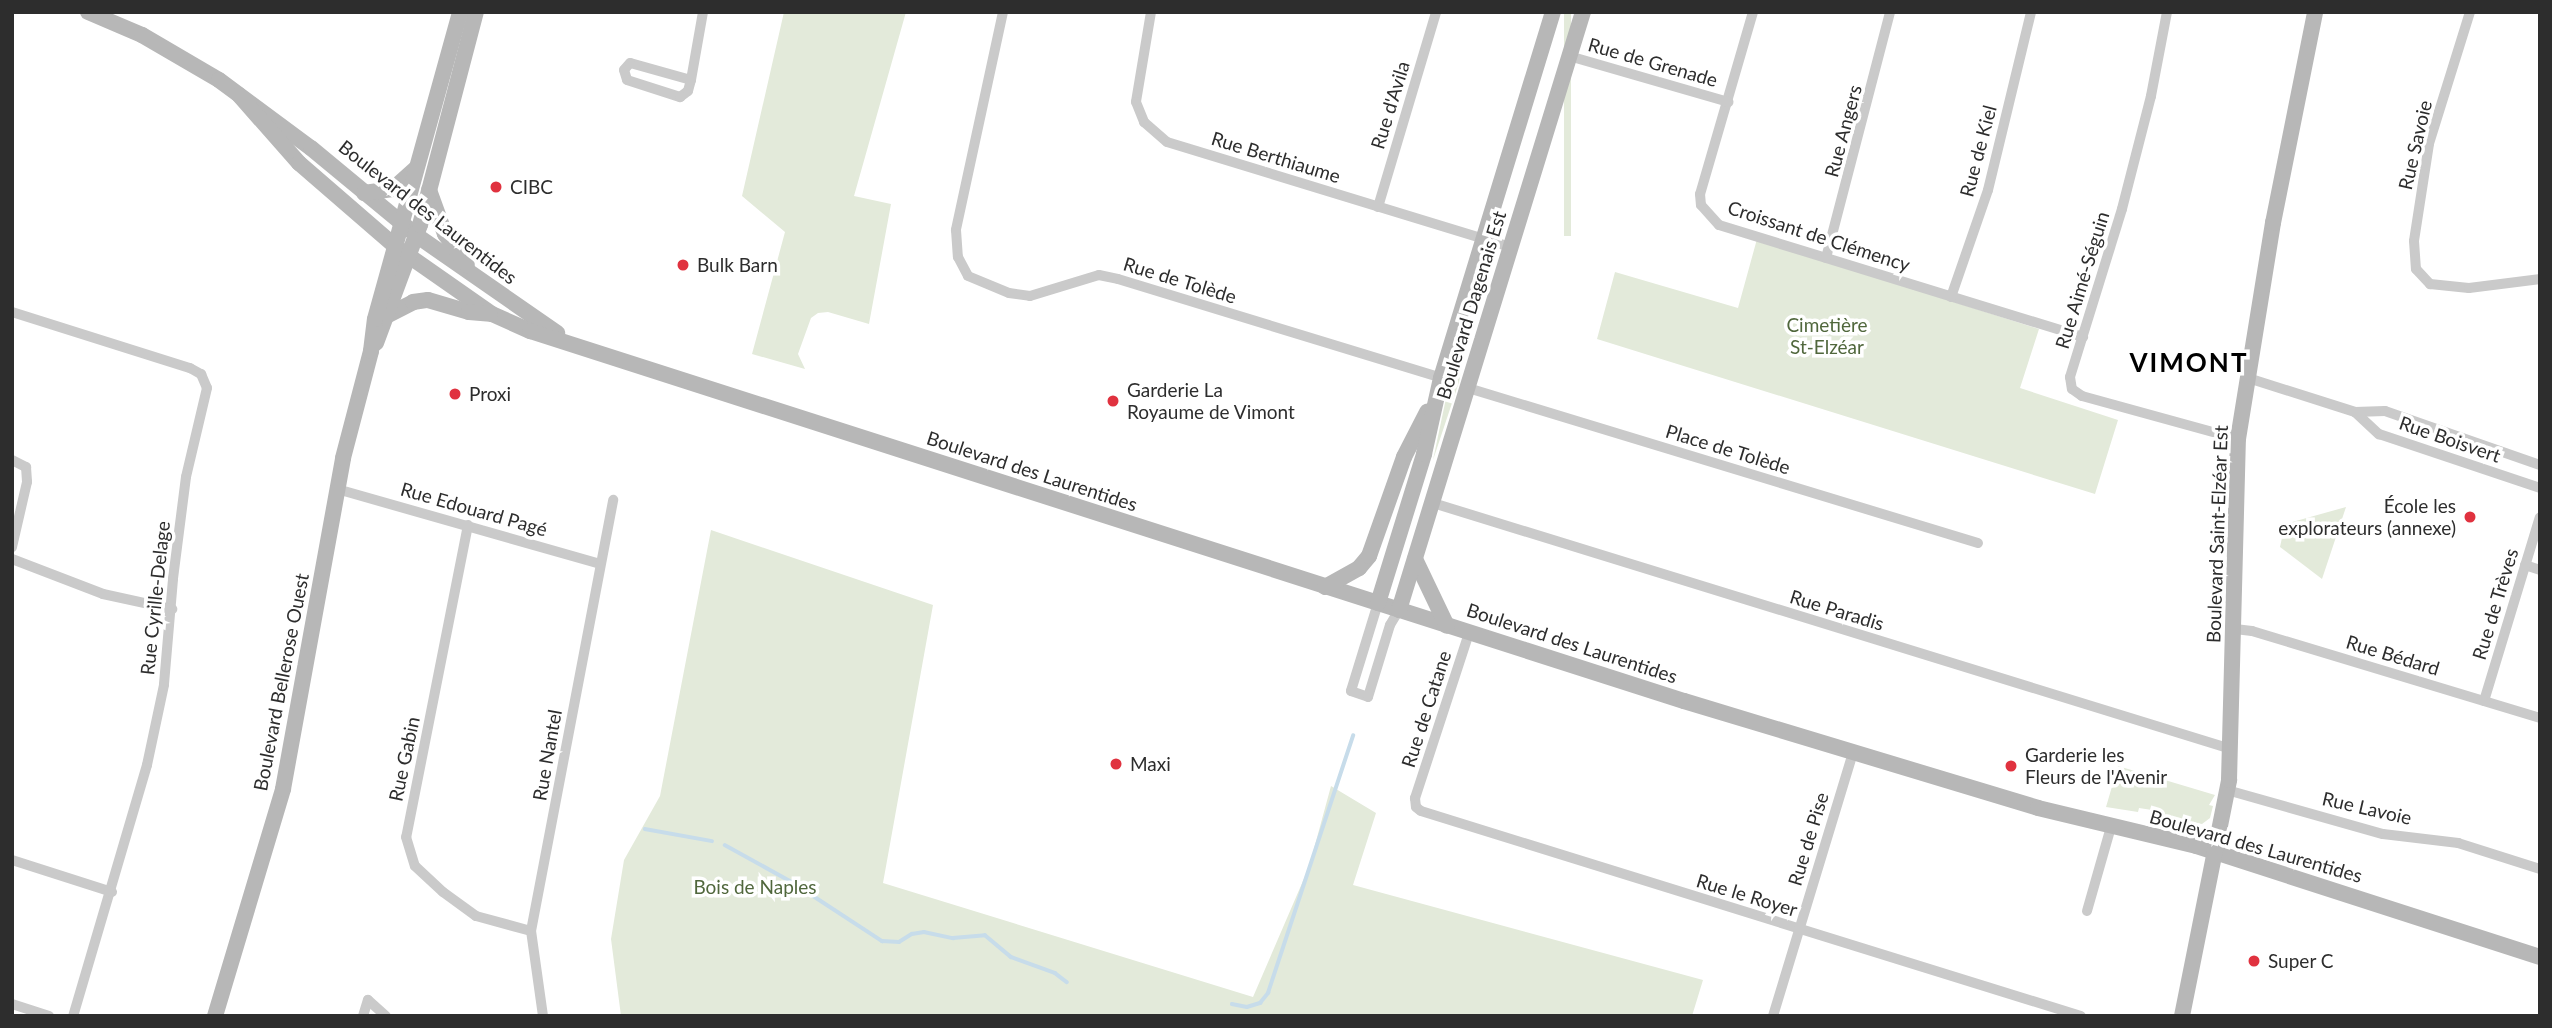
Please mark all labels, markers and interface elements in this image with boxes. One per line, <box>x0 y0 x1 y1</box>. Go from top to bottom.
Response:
street label: Rue de Grenade <box>1586 33 1720 91</box>
street label: Rue d'Avila <box>1366 58 1414 152</box>
street label: Rue Angers <box>1820 82 1866 180</box>
street label: Rue Savoie <box>2394 98 2436 192</box>
street label: Rue de Kiel <box>1955 103 2001 199</box>
street label: Rue Berthiaume <box>1209 127 1343 187</box>
street label: Boulevard des Laurentides <box>334 135 522 289</box>
place label: CIBC <box>510 176 553 198</box>
marker: CIBC <box>488 179 504 195</box>
street label: Croissant de Clémency <box>1725 196 1913 276</box>
street label: Boulevard Dagenais Est <box>1431 208 1511 402</box>
street label: Rue Aimé-Séguin <box>2050 208 2114 352</box>
street label: Rue de Tolède <box>1121 252 1239 308</box>
place label: Bulk Barn <box>697 254 778 276</box>
marker: Bulk Barn <box>675 257 691 273</box>
park label: Cimetière St-Elzéar <box>1786 314 1868 358</box>
district label: VIMONT <box>2130 347 2248 379</box>
place label: Garderie La Royaume de Vimont <box>1127 379 1296 423</box>
place label: Proxi <box>469 383 511 405</box>
marker: Proxi <box>447 386 463 402</box>
marker: Garderie La Royaume de Vimont <box>1105 393 1121 409</box>
street label: Rue Boisvert <box>2396 411 2504 467</box>
street label: Place de Tolède <box>1663 419 1793 479</box>
street label: Boulevard Saint-Elzéar Est <box>2202 425 2232 643</box>
street label: Boulevard des Laurentides <box>924 426 1140 516</box>
street label: Rue Edouard Pagé <box>398 477 550 541</box>
place label: École les explorateurs (annexe) <box>2278 495 2456 539</box>
marker: École les explorateurs (annexe) <box>2462 509 2478 525</box>
street label: Rue Cyrille-Delage <box>136 520 174 676</box>
street label: Rue de Trèves <box>2467 545 2523 663</box>
street label: Boulevard Bellerose Ouest <box>249 571 313 793</box>
street label: Rue Paradis <box>1787 585 1887 635</box>
street label: Boulevard des Laurentides <box>1464 598 1680 688</box>
street label: Rue Bédard <box>2344 630 2442 680</box>
street label: Rue de Catane <box>1396 648 1456 770</box>
street label: Rue Nantel <box>528 708 566 802</box>
street label: Rue Gabin <box>384 715 424 803</box>
place label: Garderie les Fleurs de l'Avenir <box>2025 744 2167 788</box>
place label: Maxi <box>1130 753 1171 775</box>
marker: Maxi <box>1108 756 1124 772</box>
marker: Garderie les Fleurs de l'Avenir <box>2003 758 2019 774</box>
street label: Rue Lavoie <box>2320 787 2414 829</box>
street label: Rue de Pise <box>1783 789 1833 889</box>
street label: Boulevard des Laurentides <box>2147 805 2365 887</box>
street label: Rue le Royer <box>1694 869 1800 921</box>
park label: Bois de Naples <box>693 876 817 898</box>
place label: Super C <box>2268 950 2334 972</box>
marker: Super C <box>2246 953 2262 969</box>

